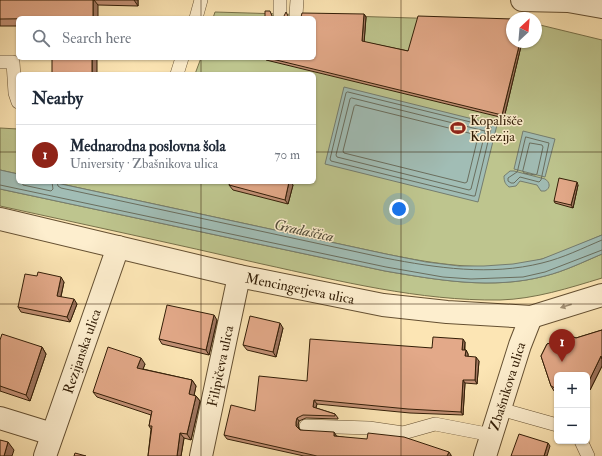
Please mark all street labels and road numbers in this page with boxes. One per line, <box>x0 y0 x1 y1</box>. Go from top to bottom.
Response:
street label: Mencingerjeva ulica <box>244 269 356 308</box>
street label: Rezijanska ulica <box>59 306 104 396</box>
street label: Filipičeva ulica <box>203 324 237 408</box>
street label: Zbašnikova ulica <box>485 339 529 433</box>

